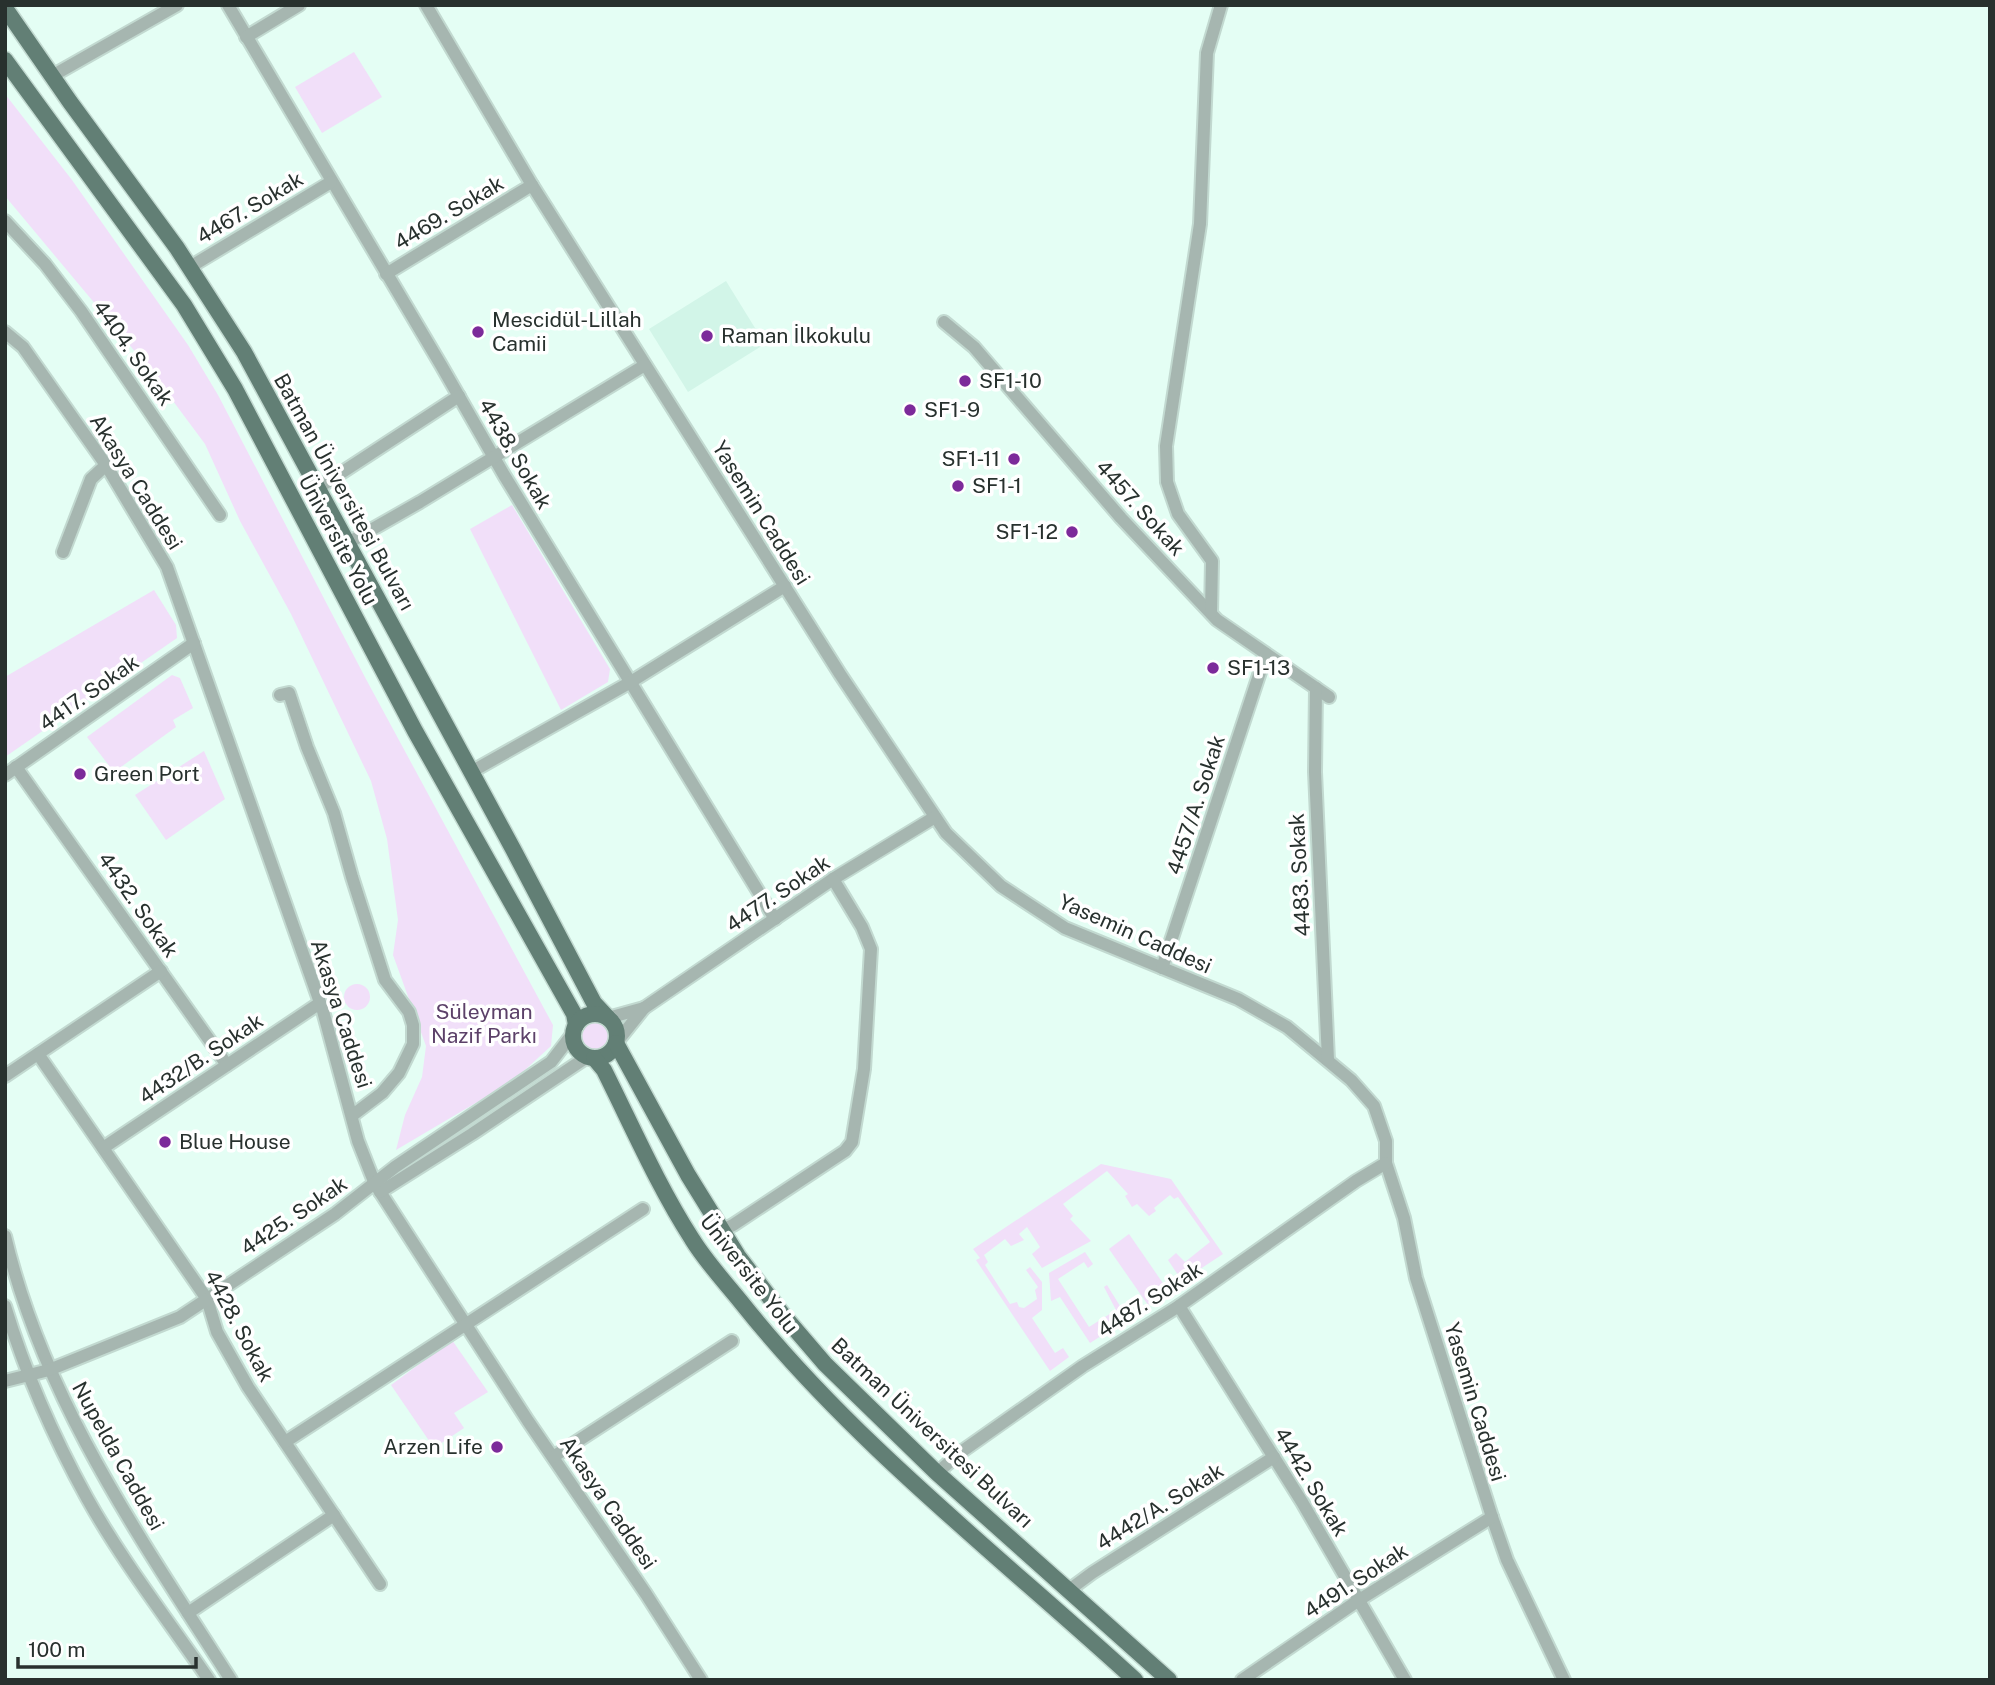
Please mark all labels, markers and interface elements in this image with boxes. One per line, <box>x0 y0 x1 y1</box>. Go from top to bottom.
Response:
street label: 4467. Sokak <box>192 166 308 249</box>
street label: 4469. Sokak <box>390 170 508 255</box>
street label: 4404. Sokak <box>88 295 179 410</box>
place label: Mescidül-Lillah Camii <box>492 307 642 356</box>
place label: Raman İlkokulu <box>721 323 871 348</box>
marker: Mescidül-Lillah Camii <box>470 324 486 340</box>
marker: Raman İlkokulu <box>699 328 715 344</box>
place label: SF1-10 <box>979 368 1042 393</box>
street label: Batman Üniversitesi Bulvarı <box>269 369 420 615</box>
marker: SF1-10 <box>957 373 973 389</box>
street label: 4438. Sokak <box>474 394 557 514</box>
place label: SF1-9 <box>924 397 980 422</box>
marker: SF1-9 <box>902 402 918 418</box>
street label: Akasya Caddesi <box>85 409 188 554</box>
street label: Yasemin Caddesi <box>707 436 816 589</box>
place label: SF1-11 <box>942 446 1000 471</box>
marker: SF1-11 <box>1006 451 1022 467</box>
street label: 4457. Sokak <box>1091 455 1190 561</box>
street label: Üniversite Yolu <box>293 470 383 609</box>
place label: SF1-1 <box>972 473 1022 498</box>
marker: SF1-1 <box>950 478 966 494</box>
place label: SF1-12 <box>996 519 1058 544</box>
marker: SF1-12 <box>1064 524 1080 540</box>
street label: 4417. Sokak <box>34 649 143 736</box>
place label: SF1-13 <box>1227 655 1290 680</box>
marker: SF1-13 <box>1205 660 1221 676</box>
street label: 4457/A. Sokak <box>1161 732 1230 878</box>
place label: Green Port <box>94 761 200 786</box>
marker: Green Port <box>72 766 88 782</box>
street label: 4483. Sokak <box>1284 812 1315 937</box>
street label: 4432. Sokak <box>93 847 184 962</box>
street label: 4477. Sokak <box>721 850 835 937</box>
street label: Yasemin Caddesi <box>1055 889 1216 978</box>
street label: Akasya Caddesi <box>306 936 377 1091</box>
park label: Süleyman Nazif Parkı <box>431 999 537 1048</box>
street label: 4432/B. Sokak <box>134 1008 268 1109</box>
place label: Blue House <box>179 1129 291 1154</box>
marker: Blue House <box>157 1134 173 1150</box>
street label: 4425. Sokak <box>236 1171 352 1260</box>
street label: Üniversite Yolu <box>695 1209 804 1338</box>
street label: 4487. Sokak <box>1093 1256 1207 1343</box>
street label: 4428. Sokak <box>200 1266 279 1386</box>
street label: Yasemin Caddesi <box>1439 1319 1512 1484</box>
street label: Batman Üniversitesi Bulvarı <box>826 1332 1038 1533</box>
street label: Nupelda Caddesi <box>67 1377 170 1535</box>
street label: 4442. Sokak <box>1269 1423 1354 1541</box>
street label: Akasya Caddesi <box>555 1432 662 1574</box>
place label: Arzen Life <box>383 1434 483 1459</box>
marker: Arzen Life <box>489 1439 505 1455</box>
street label: 4442/A. Sokak <box>1092 1457 1228 1556</box>
street label: 4491. Sokak <box>1299 1538 1412 1623</box>
scale bar <box>18 1626 196 1670</box>
text: 100 m <box>28 1637 85 1662</box>

